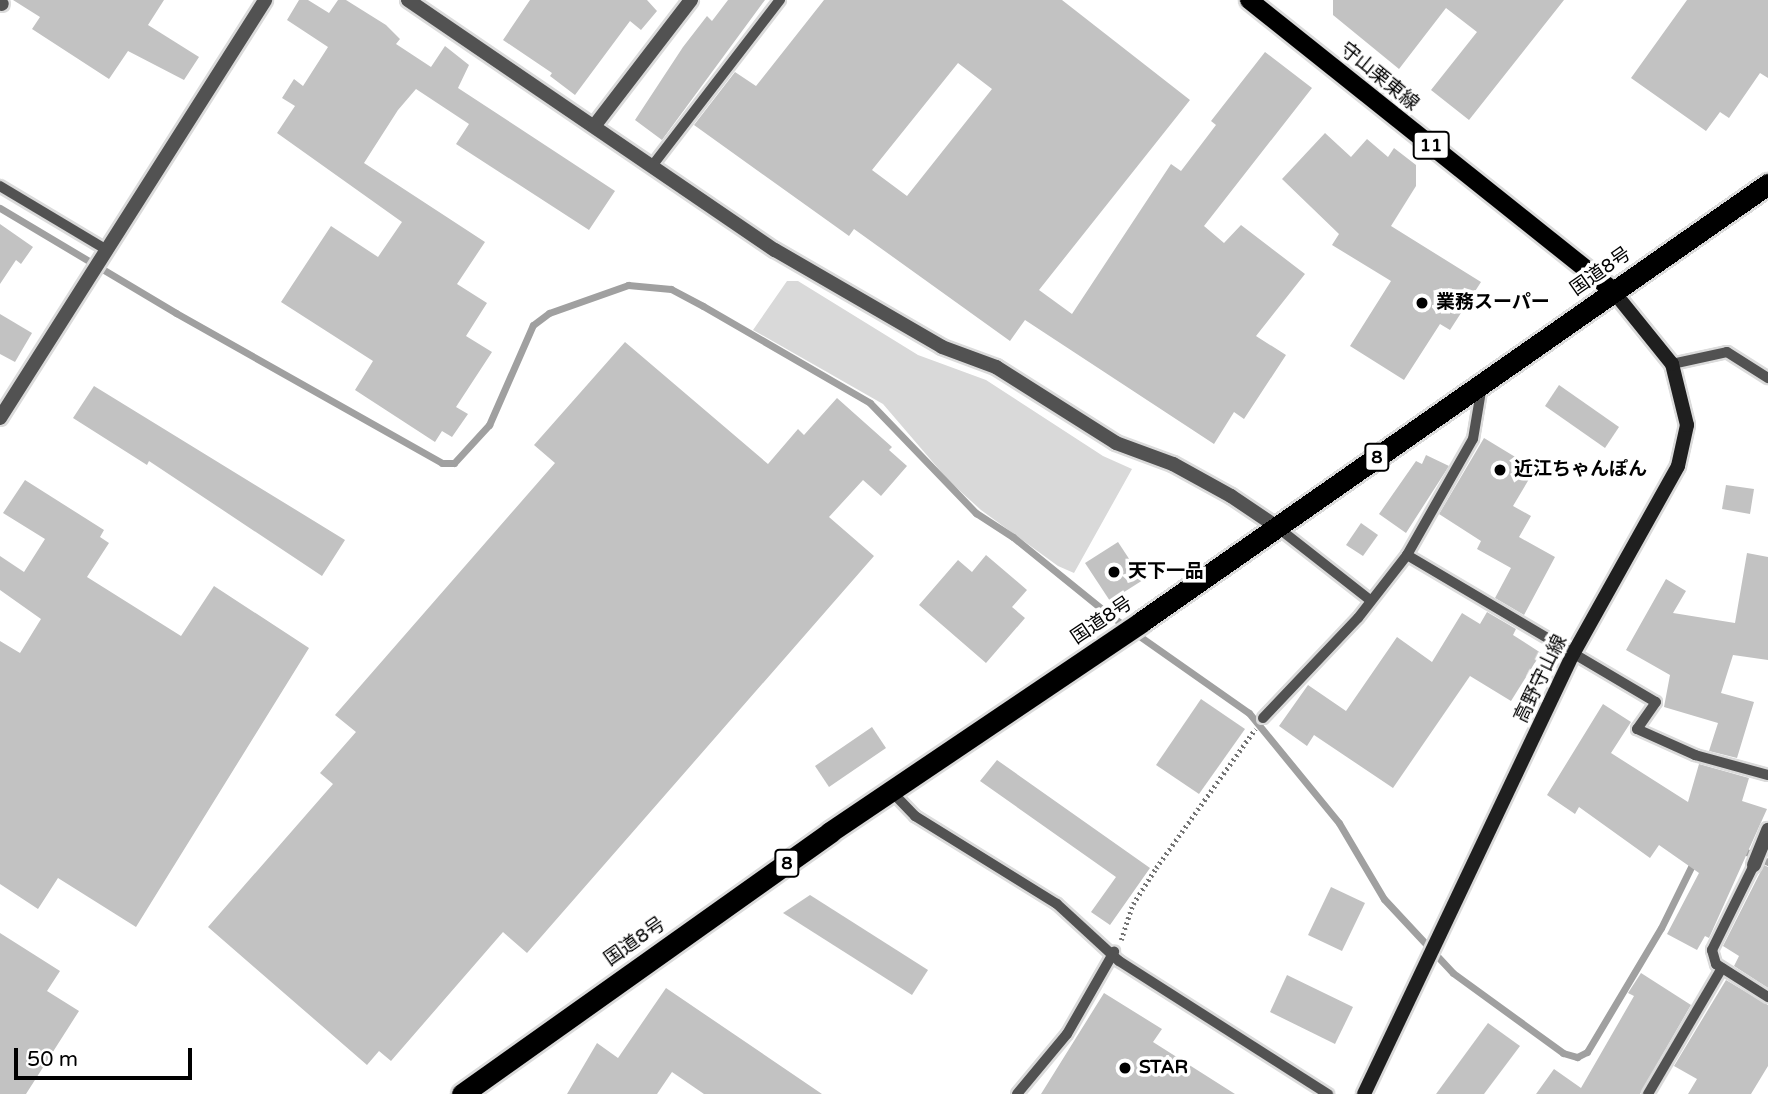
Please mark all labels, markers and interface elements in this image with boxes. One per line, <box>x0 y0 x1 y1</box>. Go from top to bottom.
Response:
street label: 守山栗東線 <box>1335 38 1423 116</box>
road number: 11 <box>1412 130 1450 160</box>
street label: 国道8号 <box>1566 243 1636 301</box>
place label: 業務スーパー <box>1436 292 1550 314</box>
marker: 業務スーパー <box>1414 295 1430 311</box>
road number: 8 <box>1363 443 1391 472</box>
place label: 近江ちゃんぽん <box>1514 459 1647 481</box>
marker: 近江ちゃんぽん <box>1492 462 1508 478</box>
place label: 天下一品 <box>1128 561 1204 583</box>
marker: 天下一品 <box>1106 564 1122 580</box>
street label: 国道8号 <box>1067 592 1137 650</box>
street label: 高野守山線 <box>1510 631 1572 727</box>
road number: 8 <box>773 848 801 878</box>
street label: 国道8号 <box>600 913 670 971</box>
scale bar <box>18 1034 196 1078</box>
text: 50 m <box>27 1047 78 1072</box>
place label: STAR <box>1139 1057 1188 1079</box>
marker: STAR <box>1117 1060 1133 1076</box>

